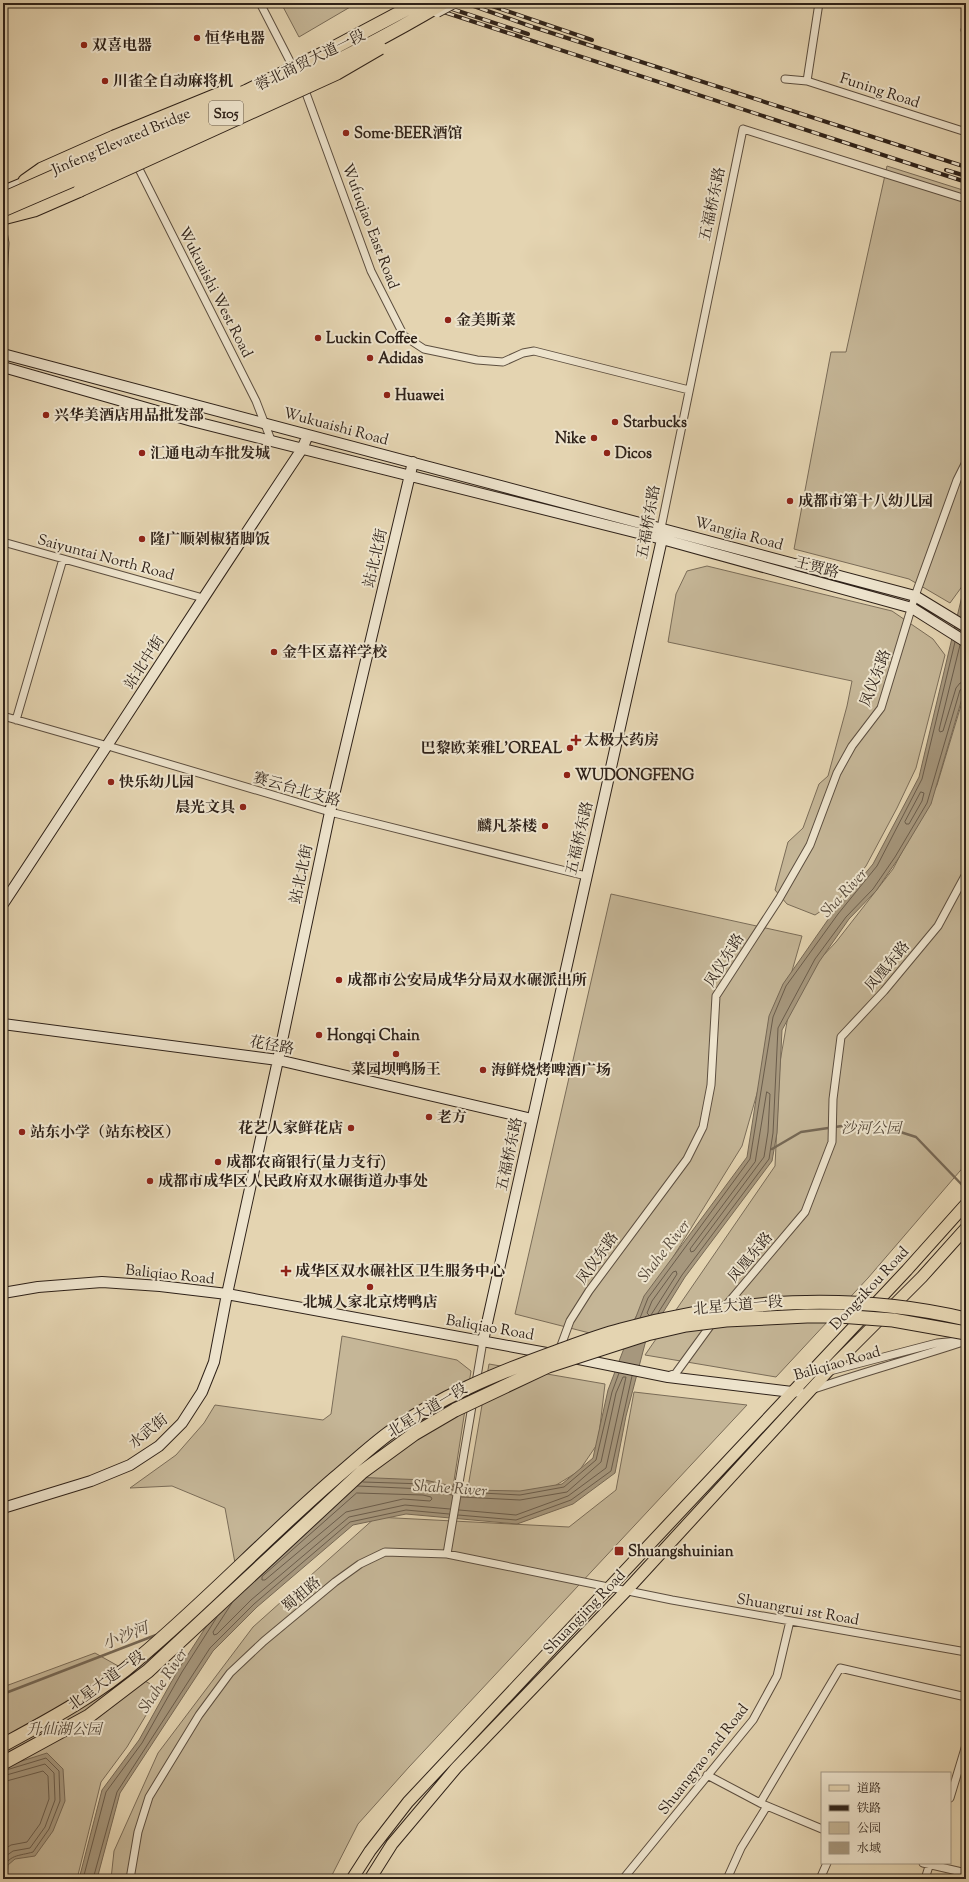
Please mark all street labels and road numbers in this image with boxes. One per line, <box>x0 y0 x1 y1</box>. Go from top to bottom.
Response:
street label: 蓉北商贸大道一段 <box>252 26 369 97</box>
street label: Funing Road <box>837 69 923 114</box>
road number: S105 <box>209 101 243 125</box>
street label: Jinfeng Elevated Bridge <box>48 104 194 181</box>
street label: Wufuqiao East Road <box>336 161 403 293</box>
street label: 五福桥东路 <box>695 165 732 243</box>
street label: Wukuaishi West Road <box>173 224 257 362</box>
street label: Wukuaishi Road <box>281 403 391 452</box>
street label: 五福桥东路 <box>633 483 666 561</box>
street label: Wangjia Road <box>692 513 786 557</box>
street label: 站北北街 <box>359 527 393 590</box>
street label: Saiyuntai North Road <box>35 530 177 587</box>
street label: 王贾路 <box>792 552 841 584</box>
street label: 站北中街 <box>120 632 170 694</box>
street label: 凤仪东路 <box>856 647 897 710</box>
street label: 赛云台北支路 <box>250 768 343 813</box>
street label: 五福桥东路 <box>562 799 599 877</box>
street label: 站北北街 <box>286 843 319 906</box>
street label: 凤仪东路 <box>700 930 750 992</box>
street label: 凤凰东路 <box>861 937 915 997</box>
street label: 花径路 <box>248 1032 296 1061</box>
street label: 五福桥东路 <box>492 1115 529 1193</box>
street label: 凤仪东路 <box>572 1228 624 1289</box>
street label: 凤凰东路 <box>724 1228 778 1288</box>
street label: Dongzikou Road <box>826 1242 915 1336</box>
street label: Baliqiao Road <box>124 1260 216 1291</box>
street label: 北星大道一段 <box>692 1292 784 1321</box>
street label: Baliqiao Road <box>444 1310 536 1347</box>
street label: Baliqiao Road <box>792 1342 884 1387</box>
street label: 北星大道一段 <box>384 1379 472 1443</box>
street label: 水武街 <box>125 1410 173 1454</box>
street label: Shuangjing Road <box>539 1566 631 1660</box>
street label: 蜀祖路 <box>278 1573 326 1618</box>
street label: Shuangrui 1st Road <box>735 1589 861 1632</box>
street label: 北星大道一段 <box>64 1646 149 1716</box>
street label: Shuangyao 2nd Road <box>654 1700 755 1820</box>

